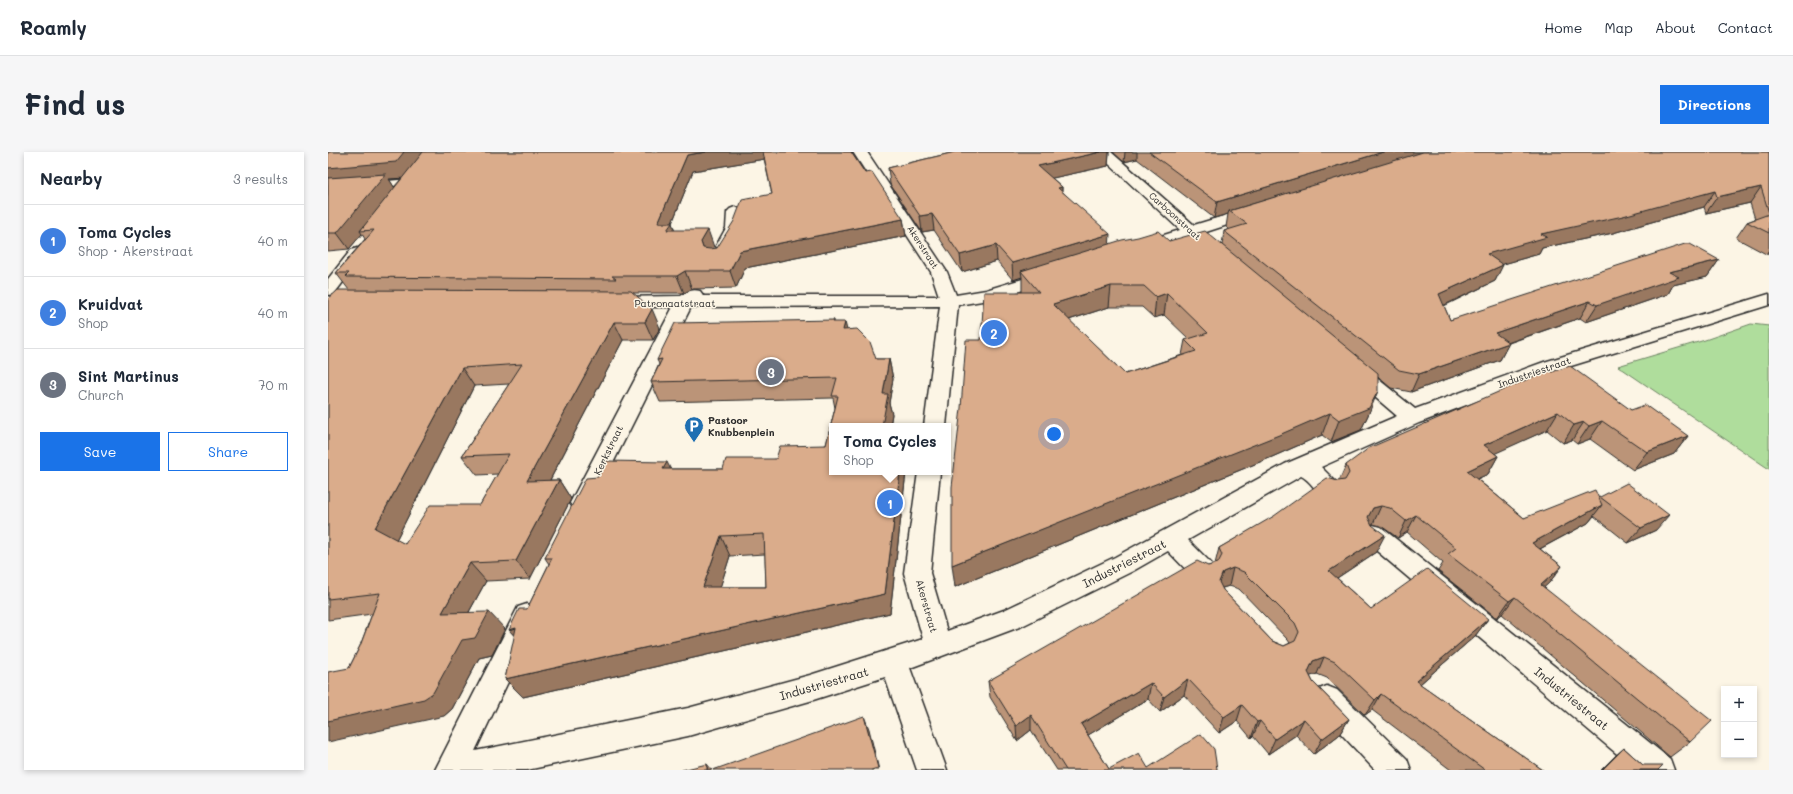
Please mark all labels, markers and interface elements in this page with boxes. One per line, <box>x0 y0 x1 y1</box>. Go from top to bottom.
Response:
text: Roamly <box>20 15 87 40</box>
text: Home <box>1544 18 1582 37</box>
text: Map <box>1604 18 1633 37</box>
text: About <box>1655 18 1696 37</box>
text: Contact <box>1718 18 1773 37</box>
button: Directions <box>1660 85 1769 124</box>
text: Find us <box>24 86 125 122</box>
text: Nearby <box>40 167 102 189</box>
text: 3 results <box>233 170 288 187</box>
street label: Carboonstraat <box>1147 190 1203 242</box>
text: Toma Cycles <box>78 222 171 242</box>
street label: Akerstraat <box>905 223 941 271</box>
text: 1 <box>50 232 56 249</box>
text: 40 m <box>258 232 288 249</box>
text: Shop · Akerstraat <box>78 242 193 259</box>
text: Kruidvat <box>78 294 143 314</box>
street label: Patronaatstraat <box>634 296 716 310</box>
text: 2 <box>49 304 57 321</box>
text: 40 m <box>258 304 288 321</box>
text: Shop <box>78 314 108 331</box>
pin: 2 <box>981 318 1007 348</box>
street label: Industriestraat <box>1496 353 1572 391</box>
pin: 3 <box>758 357 784 387</box>
text: Sint Martinus <box>78 366 179 386</box>
text: 3 <box>49 376 57 393</box>
text: 70 m <box>258 376 288 393</box>
text: Church <box>78 386 123 403</box>
place label: Pastoor Knubbenplein <box>708 413 775 439</box>
parking icon: Pastoor Knubbenplein <box>683 415 705 443</box>
street label: Kerkstraat <box>590 423 626 477</box>
popup <box>829 423 951 475</box>
your location <box>1044 424 1064 444</box>
text: Toma Cycles <box>843 431 937 451</box>
button: Save <box>40 432 160 471</box>
button: Share <box>168 432 288 471</box>
text: Shop <box>843 451 874 468</box>
pin: 1 <box>877 488 903 518</box>
street label: Industriestraat <box>1080 535 1168 591</box>
street label: Akerstraat <box>913 578 941 634</box>
street label: Industriestraat <box>778 663 870 703</box>
street label: Industriestraat <box>1531 663 1613 733</box>
map controls <box>1721 686 1757 758</box>
button: + <box>1721 686 1757 722</box>
button: − <box>1721 722 1757 758</box>

